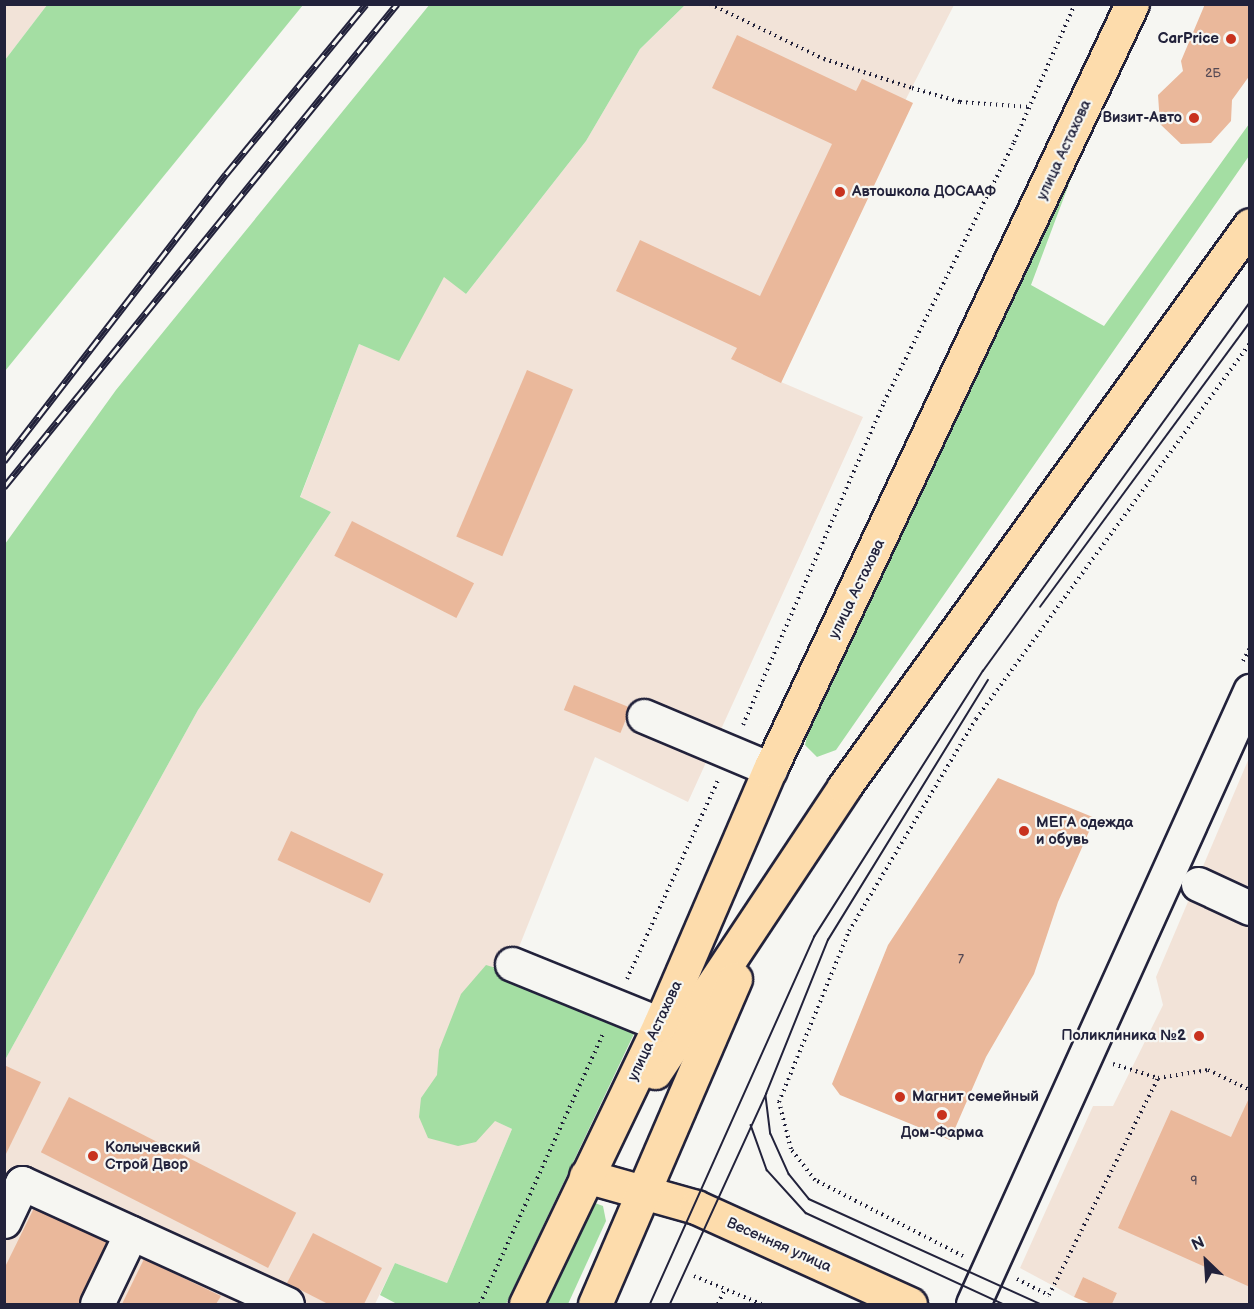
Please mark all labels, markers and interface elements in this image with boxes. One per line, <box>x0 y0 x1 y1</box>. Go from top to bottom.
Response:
place label: CarPrice <box>1158 30 1219 48</box>
marker: CarPrice <box>1224 32 1238 46</box>
house number: 2Б <box>1205 67 1221 81</box>
street label: улица Астахова <box>1033 97 1095 203</box>
place label: Визит-Авто <box>1102 109 1182 127</box>
marker: Визит-Авто <box>1187 111 1201 125</box>
place label: Автошкола ДОСААФ <box>852 183 996 201</box>
marker: Автошкола ДОСААФ <box>833 185 847 199</box>
street label: улица Астахова <box>825 536 889 642</box>
place label: МЕГА одежда и обувь <box>1036 813 1133 848</box>
marker: МЕГА одежда и обувь <box>1017 824 1031 838</box>
house number: 7 <box>958 953 964 967</box>
street label: улица Астахова <box>624 978 686 1084</box>
place label: Поликлиника №2 <box>1061 1027 1186 1045</box>
marker: Поликлиника №2 <box>1190 1027 1208 1045</box>
place label: Магнит семейный <box>912 1088 1039 1106</box>
marker: Магнит семейный <box>893 1090 907 1104</box>
marker: Дом-Фарма <box>935 1108 949 1122</box>
place label: Дом-Фарма <box>901 1124 983 1142</box>
place label: Колычевский Строй Двор <box>105 1138 200 1173</box>
marker: Колычевский Строй Двор <box>86 1149 100 1163</box>
house number: 9 <box>1191 1175 1197 1189</box>
street label: Весенняя улица <box>724 1214 834 1276</box>
north arrow <box>1176 1231 1236 1291</box>
text: N <box>1189 1233 1208 1255</box>

